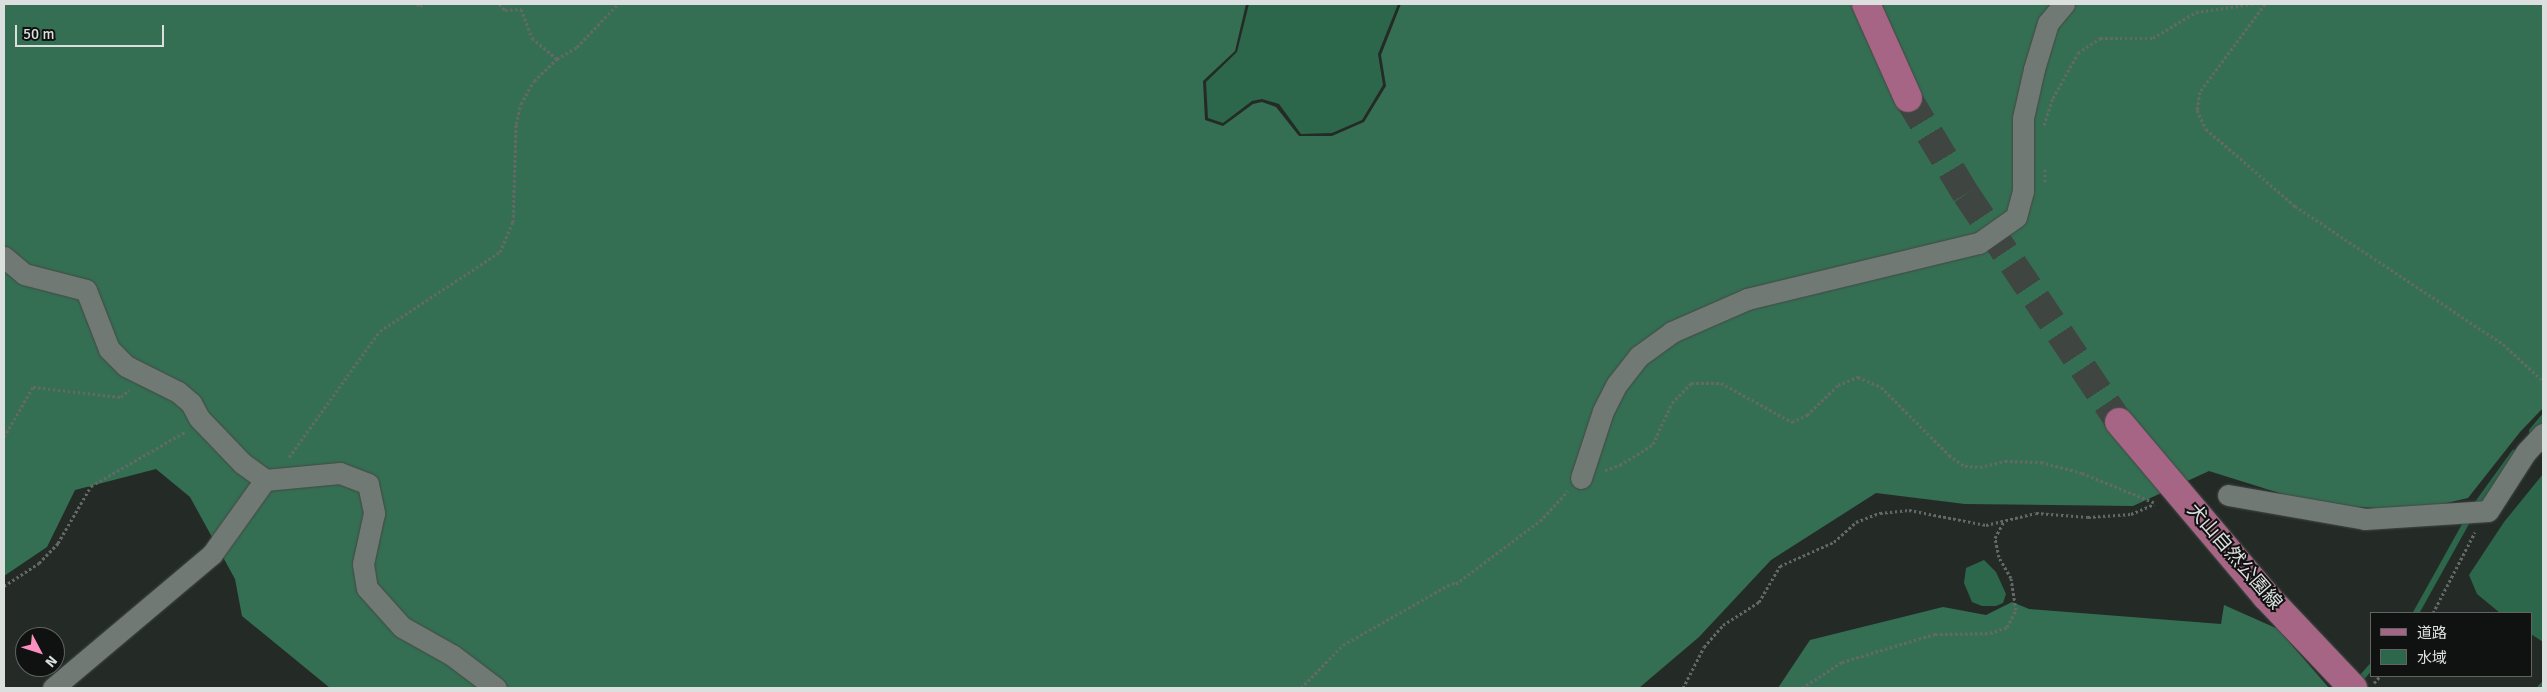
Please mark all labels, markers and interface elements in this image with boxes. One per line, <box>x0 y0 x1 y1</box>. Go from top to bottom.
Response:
scale bar <box>18 15 166 47</box>
text: 50 m <box>23 25 54 43</box>
street label: 犬山自然公園線 <box>2182 499 2286 615</box>
legend <box>2370 612 2532 677</box>
text: 道路 <box>2417 624 2447 642</box>
north arrow <box>15 627 65 677</box>
text: 水域 <box>2417 649 2447 667</box>
text: N <box>41 652 61 671</box>

